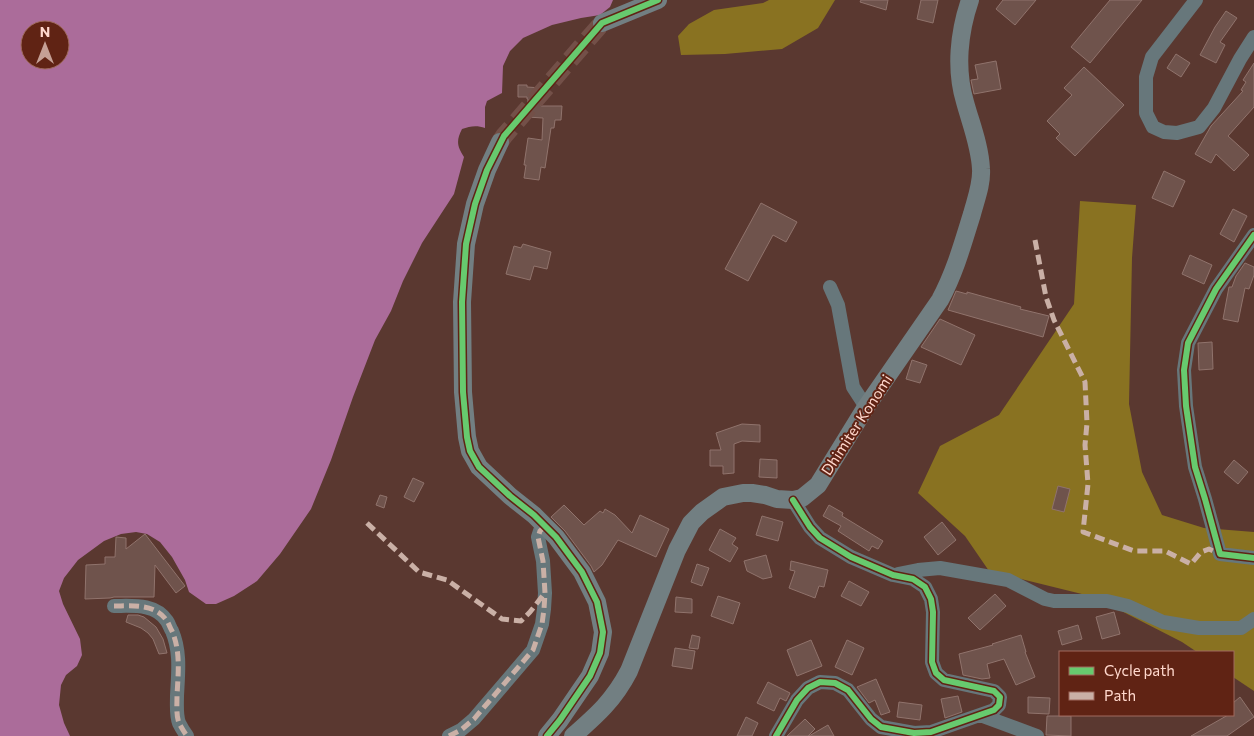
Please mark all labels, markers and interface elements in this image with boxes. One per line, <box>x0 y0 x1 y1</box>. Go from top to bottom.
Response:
north arrow <box>20 20 70 70</box>
text: N <box>40 23 50 40</box>
street label: Dhimiter Konomi <box>817 371 895 478</box>
legend <box>1059 651 1234 716</box>
text: Cycle path <box>1104 661 1175 679</box>
text: Path <box>1104 686 1136 704</box>

